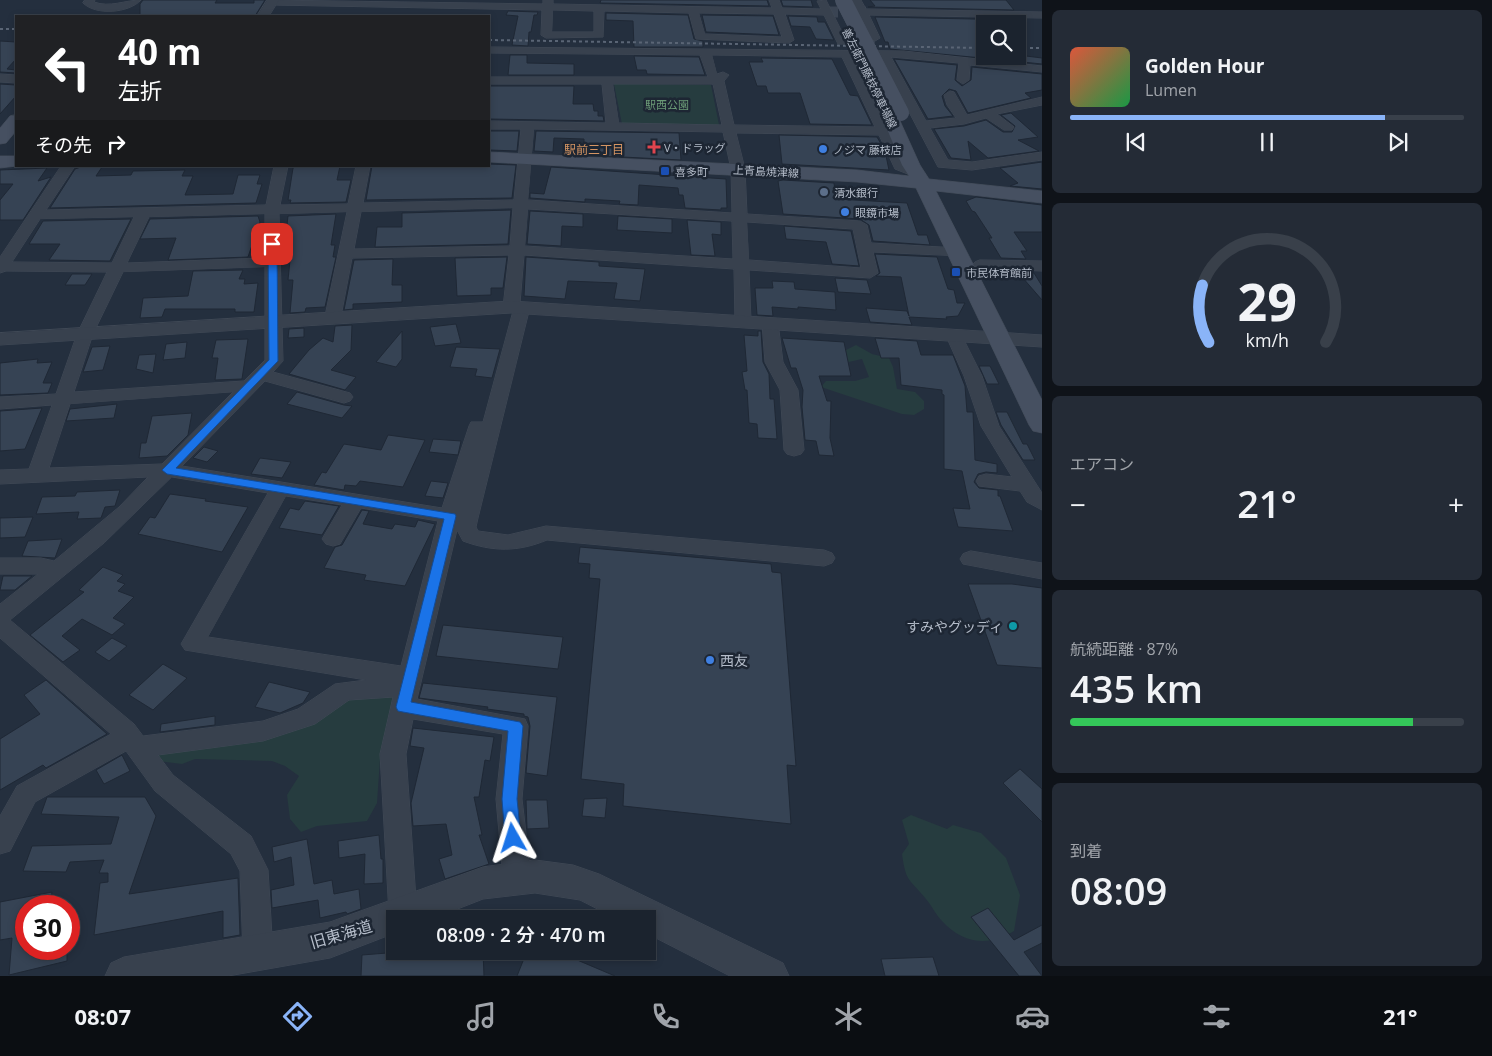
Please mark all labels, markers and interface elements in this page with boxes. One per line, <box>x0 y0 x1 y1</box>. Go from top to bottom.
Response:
map controls <box>976 15 1026 65</box>
button: search <box>976 15 1026 65</box>
street label: 善左衛門藤枝停車場線 <box>839 25 901 131</box>
text: 40 m <box>118 28 201 75</box>
icon: left <box>35 35 100 100</box>
text: Golden Hour <box>1145 53 1264 79</box>
text: 左折 <box>118 75 162 105</box>
text: Lumen <box>1145 79 1197 101</box>
park label: 駅西公園 <box>645 97 689 112</box>
icon: previous <box>1122 128 1150 156</box>
icon: pause <box>1253 128 1281 156</box>
icon: next <box>1384 128 1412 156</box>
icon: right <box>102 130 130 158</box>
text: その先 <box>35 132 92 158</box>
place label: V・ドラッグ <box>664 140 726 155</box>
district label: 駅前三丁目 <box>564 141 624 158</box>
marker: V・ドラッグ <box>648 141 660 153</box>
place label: ノジマ 藤枝店 <box>833 142 902 157</box>
marker: ノジマ 藤枝店 <box>817 143 829 155</box>
street label: 上青島焼津線 <box>733 162 799 180</box>
place label: 喜多町 <box>675 164 708 179</box>
marker: 喜多町 <box>659 165 671 177</box>
place label: 清水銀行 <box>834 185 878 200</box>
marker: 清水銀行 <box>818 186 830 198</box>
place label: 眼鏡市場 <box>855 205 899 220</box>
marker: 眼鏡市場 <box>839 206 851 218</box>
pin <box>251 223 293 265</box>
icon: arrive <box>258 230 286 258</box>
place label: 市民体育館前 <box>966 265 1032 280</box>
text: 29 <box>1237 265 1297 336</box>
marker: 市民体育館前 <box>950 266 962 278</box>
text: km/h <box>1245 328 1289 352</box>
text: エアコン <box>1070 453 1134 475</box>
text: 21° <box>1237 477 1297 529</box>
text: − <box>1070 485 1086 523</box>
text: + <box>1448 485 1464 523</box>
place label: すみやグッディ <box>906 617 1003 636</box>
marker: すみやグッディ <box>1007 620 1019 632</box>
text: 航続距離 · 87% <box>1070 638 1178 660</box>
place label: 西友 <box>720 651 748 670</box>
marker: 西友 <box>704 654 716 666</box>
text: 435 km <box>1070 662 1203 714</box>
position arrow <box>486 811 538 863</box>
text: 到着 <box>1070 840 1102 862</box>
text: 08:09 <box>1070 864 1167 916</box>
speed limit sign: 30 <box>15 895 80 960</box>
street label: 旧東海道 <box>307 915 375 953</box>
text: 08:09 · 2 分 · 470 m <box>436 922 606 948</box>
icon: directions <box>280 999 315 1034</box>
icon: music <box>464 999 499 1034</box>
icon: phone <box>648 999 683 1034</box>
icon: climate <box>831 999 866 1034</box>
icon: car <box>1015 999 1050 1034</box>
icon: filters <box>1199 999 1234 1034</box>
text: 08:07 <box>74 1001 131 1031</box>
text: 21° <box>1383 1001 1418 1031</box>

